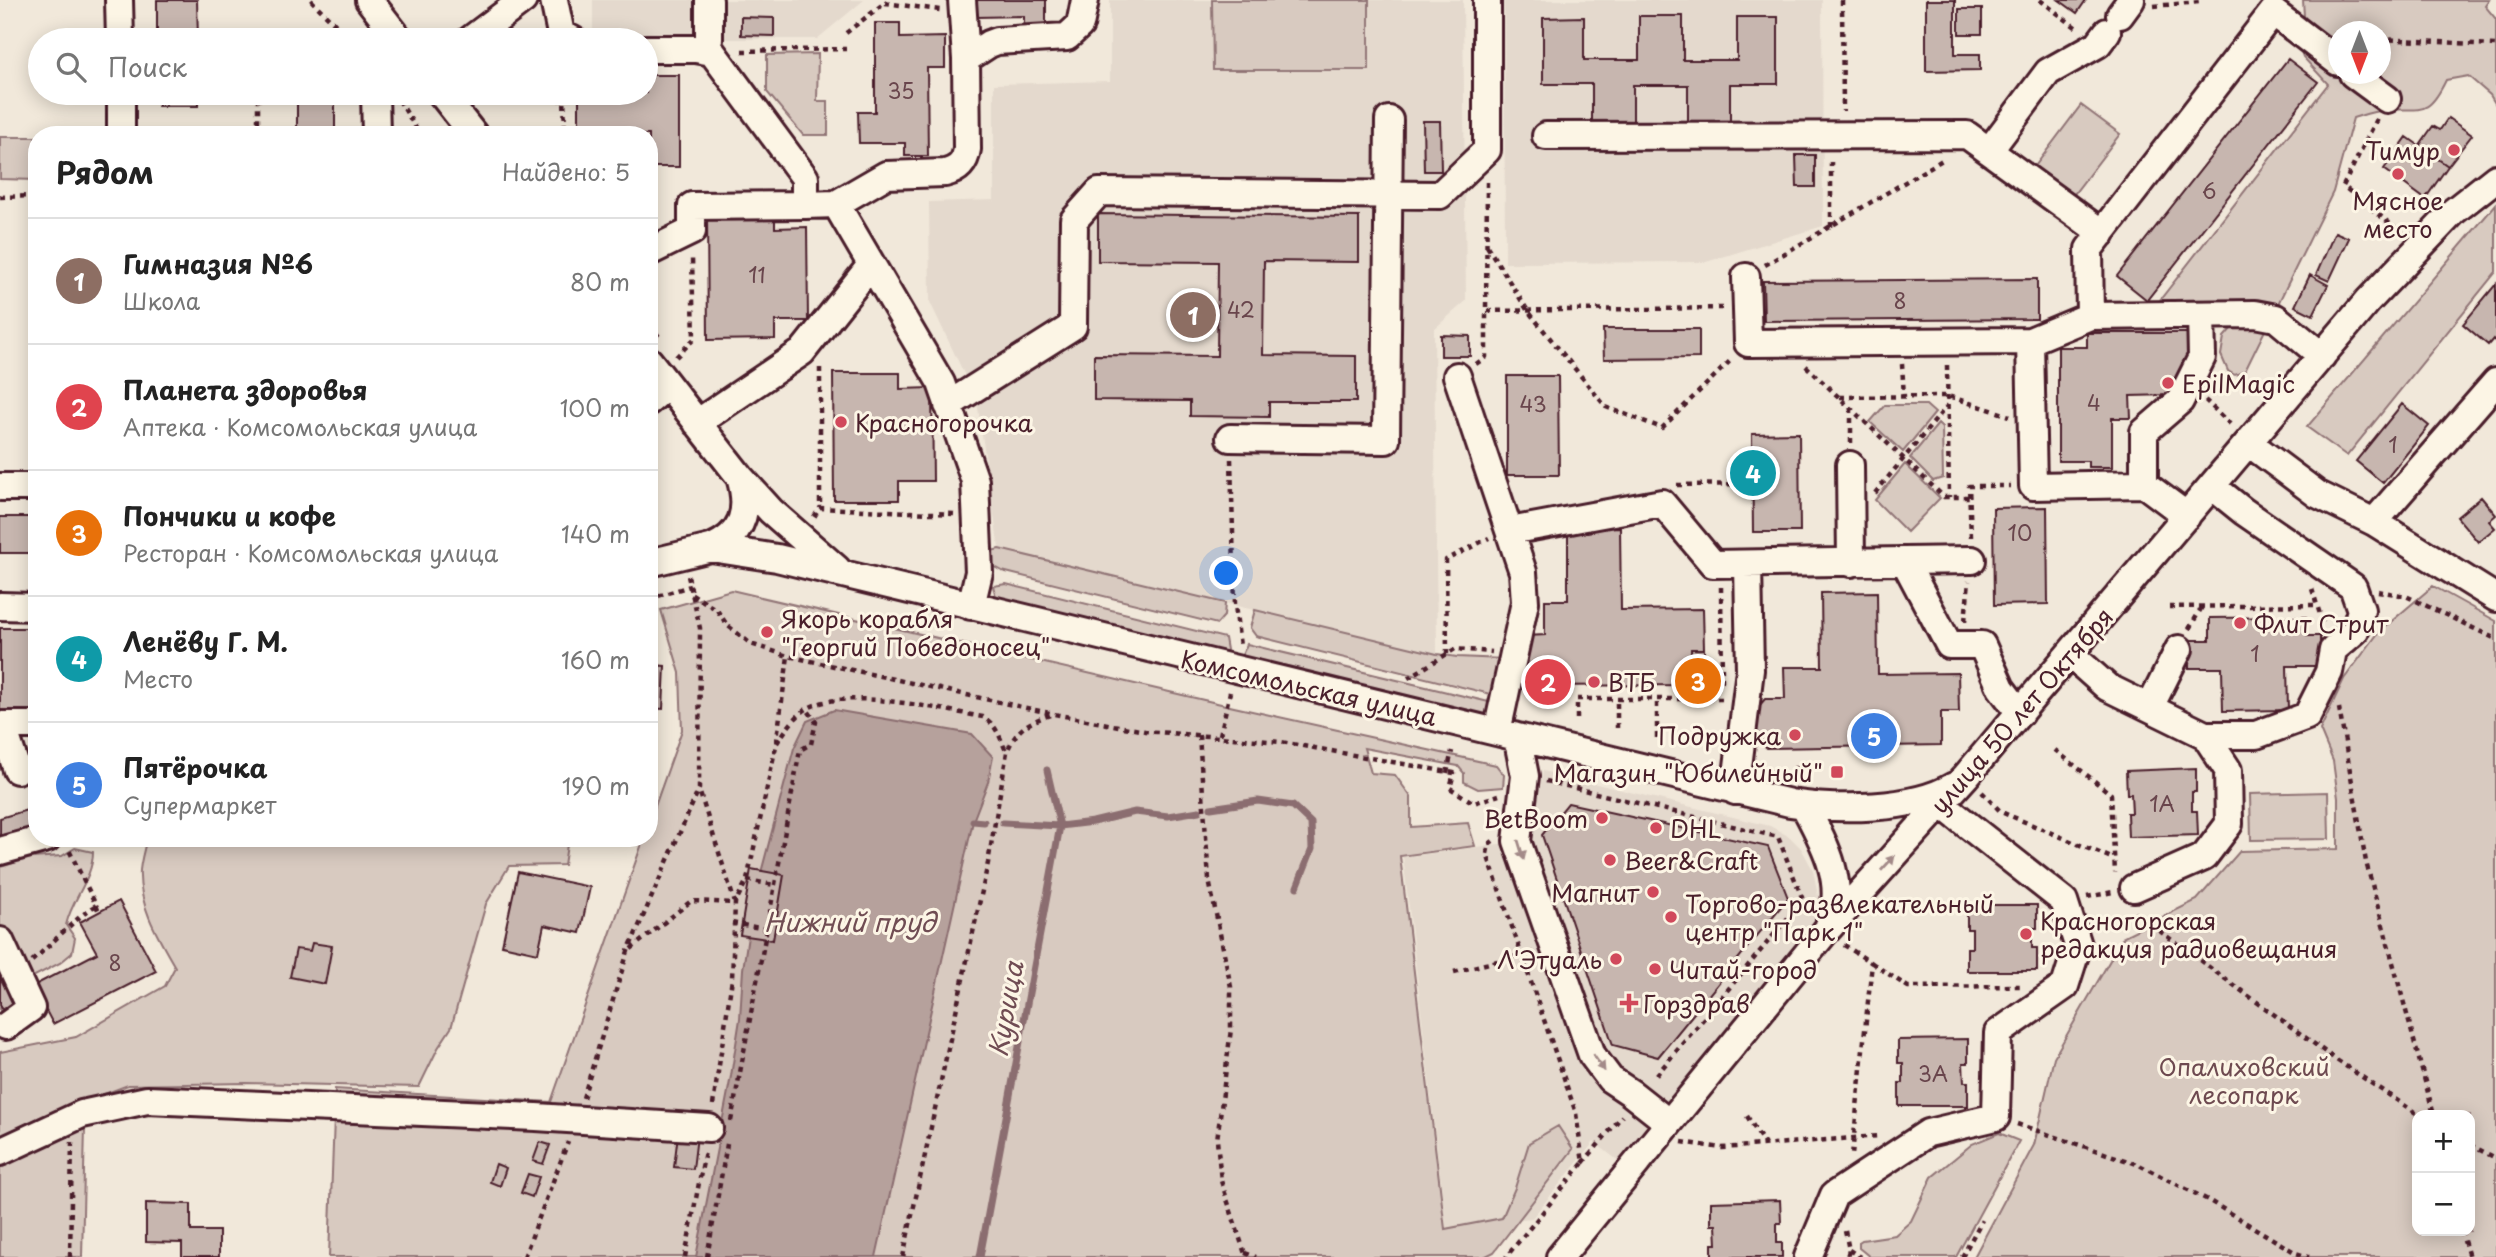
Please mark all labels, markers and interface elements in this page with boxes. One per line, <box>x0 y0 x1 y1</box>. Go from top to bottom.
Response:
north arrow <box>2328 21 2391 84</box>
search box <box>28 28 658 105</box>
text: Поиск <box>108 47 187 86</box>
icon: search <box>52 48 90 86</box>
house number: 35 <box>888 74 914 106</box>
place label: Тимур <box>2365 132 2440 168</box>
marker: Тимур <box>2446 142 2462 158</box>
text: Рядом <box>56 149 154 194</box>
text: Найдено: 5 <box>502 154 630 189</box>
marker: Мясное место <box>2390 166 2406 182</box>
house number: 6 <box>2202 174 2216 206</box>
place label: Мясное место <box>2352 182 2444 246</box>
text: Гимназия №6 <box>123 244 313 283</box>
house number: 11 <box>748 258 766 290</box>
text: 1 <box>74 264 85 299</box>
text: 80 m <box>570 264 630 299</box>
text: Школа <box>123 283 200 318</box>
house number: 8 <box>1893 284 1907 316</box>
pin: 1 <box>1170 289 1216 341</box>
house number: 42 <box>1227 293 1255 325</box>
place label: EpilMagic <box>2182 365 2295 401</box>
text: Планета здоровья <box>123 370 368 409</box>
marker: EpilMagic <box>2160 375 2176 391</box>
house number: 4 <box>2087 386 2101 418</box>
house number: 43 <box>1519 387 1547 419</box>
text: 2 <box>71 390 87 425</box>
text: 100 m <box>560 390 630 425</box>
place label: Красногорочка <box>855 404 1032 440</box>
text: Аптека · Комсомольская улица <box>123 409 477 444</box>
marker: Красногорочка <box>833 414 849 430</box>
house number: 1 <box>2388 428 2398 460</box>
pin: 4 <box>1730 447 1776 499</box>
text: Пончики и кофе <box>123 496 336 535</box>
text: 3 <box>71 516 87 551</box>
text: 140 m <box>561 516 630 551</box>
house number: 10 <box>2008 516 2032 548</box>
text: Ресторан · Комсомольская улица <box>123 535 498 570</box>
your location <box>1209 556 1243 590</box>
street label: улица 50 лет Октября <box>1921 599 2121 821</box>
place label: Якорь корабля "Георгий Победоносец" <box>781 600 1051 664</box>
place label: Флит Стрит <box>2254 605 2389 641</box>
marker: Флит Стрит <box>2232 615 2248 631</box>
text: Ленёву Г. М. <box>123 622 288 661</box>
marker: Якорь корабля "Георгий Победоносец" <box>759 624 775 640</box>
house number: 1 <box>2250 637 2260 669</box>
street label: Комсомольская улица <box>1178 640 1440 734</box>
text: 4 <box>71 642 87 677</box>
text: 160 m <box>561 642 630 677</box>
pin: 3 <box>1675 655 1721 707</box>
pin: 2 <box>1525 656 1571 708</box>
text: Место <box>123 661 193 696</box>
place label: ВТБ <box>1608 664 1655 700</box>
marker: ВТБ <box>1586 674 1602 690</box>
pin: 5 <box>1851 710 1897 762</box>
place label: Подружка <box>1658 717 1781 753</box>
marker: Подружка <box>1787 727 1803 743</box>
text: Пятёрочка <box>123 748 268 787</box>
place label: Магазин "Юбилейный" <box>1554 754 1823 790</box>
marker: Магазин "Юбилейный" <box>1829 764 1845 780</box>
text: 5 <box>72 768 86 803</box>
text: 190 m <box>562 768 630 803</box>
text: Супермаркет <box>123 787 277 822</box>
house number: 1А <box>2149 787 2175 819</box>
place label: BetBoom <box>1483 800 1588 836</box>
marker: BetBoom <box>1594 810 1610 826</box>
place label: DHL <box>1670 810 1722 846</box>
marker: DHL <box>1648 820 1664 836</box>
one-way arrow <box>1517 840 1527 861</box>
place label: Beer&Craft <box>1624 842 1758 878</box>
marker: Beer&Craft <box>1602 852 1618 868</box>
one-way arrow <box>1879 855 1895 872</box>
place label: Магнит <box>1551 874 1640 910</box>
marker: Магнит <box>1645 884 1661 900</box>
place label: Торгово-развлекательный центр "Парк 1" <box>1685 885 1994 949</box>
water label: Нижний пруд <box>764 902 939 941</box>
place label: Красногорская редакция радиовещания <box>2040 902 2337 966</box>
marker: Торгово-развлекательный центр "Парк 1" <box>1663 909 1679 925</box>
marker: Красногорская редакция радиовещания <box>2018 926 2034 942</box>
place label: Л'Этуаль <box>1497 941 1602 977</box>
house number: 8 <box>108 946 122 978</box>
marker: Л'Этуаль <box>1608 951 1624 967</box>
place label: Читай-город <box>1669 951 1817 987</box>
water label: Курица <box>977 958 1033 1060</box>
marker: Читай-город <box>1647 961 1663 977</box>
place label: Горздрав <box>1643 985 1750 1021</box>
marker: Горздрав <box>1621 995 1637 1011</box>
park label: Опалиховский лесопарк <box>2158 1048 2330 1112</box>
one-way arrow <box>1592 1054 1606 1072</box>
house number: 3А <box>1918 1057 1948 1089</box>
map controls <box>2412 1110 2475 1236</box>
button: + <box>2412 1110 2475 1173</box>
button: − <box>2412 1173 2475 1236</box>

